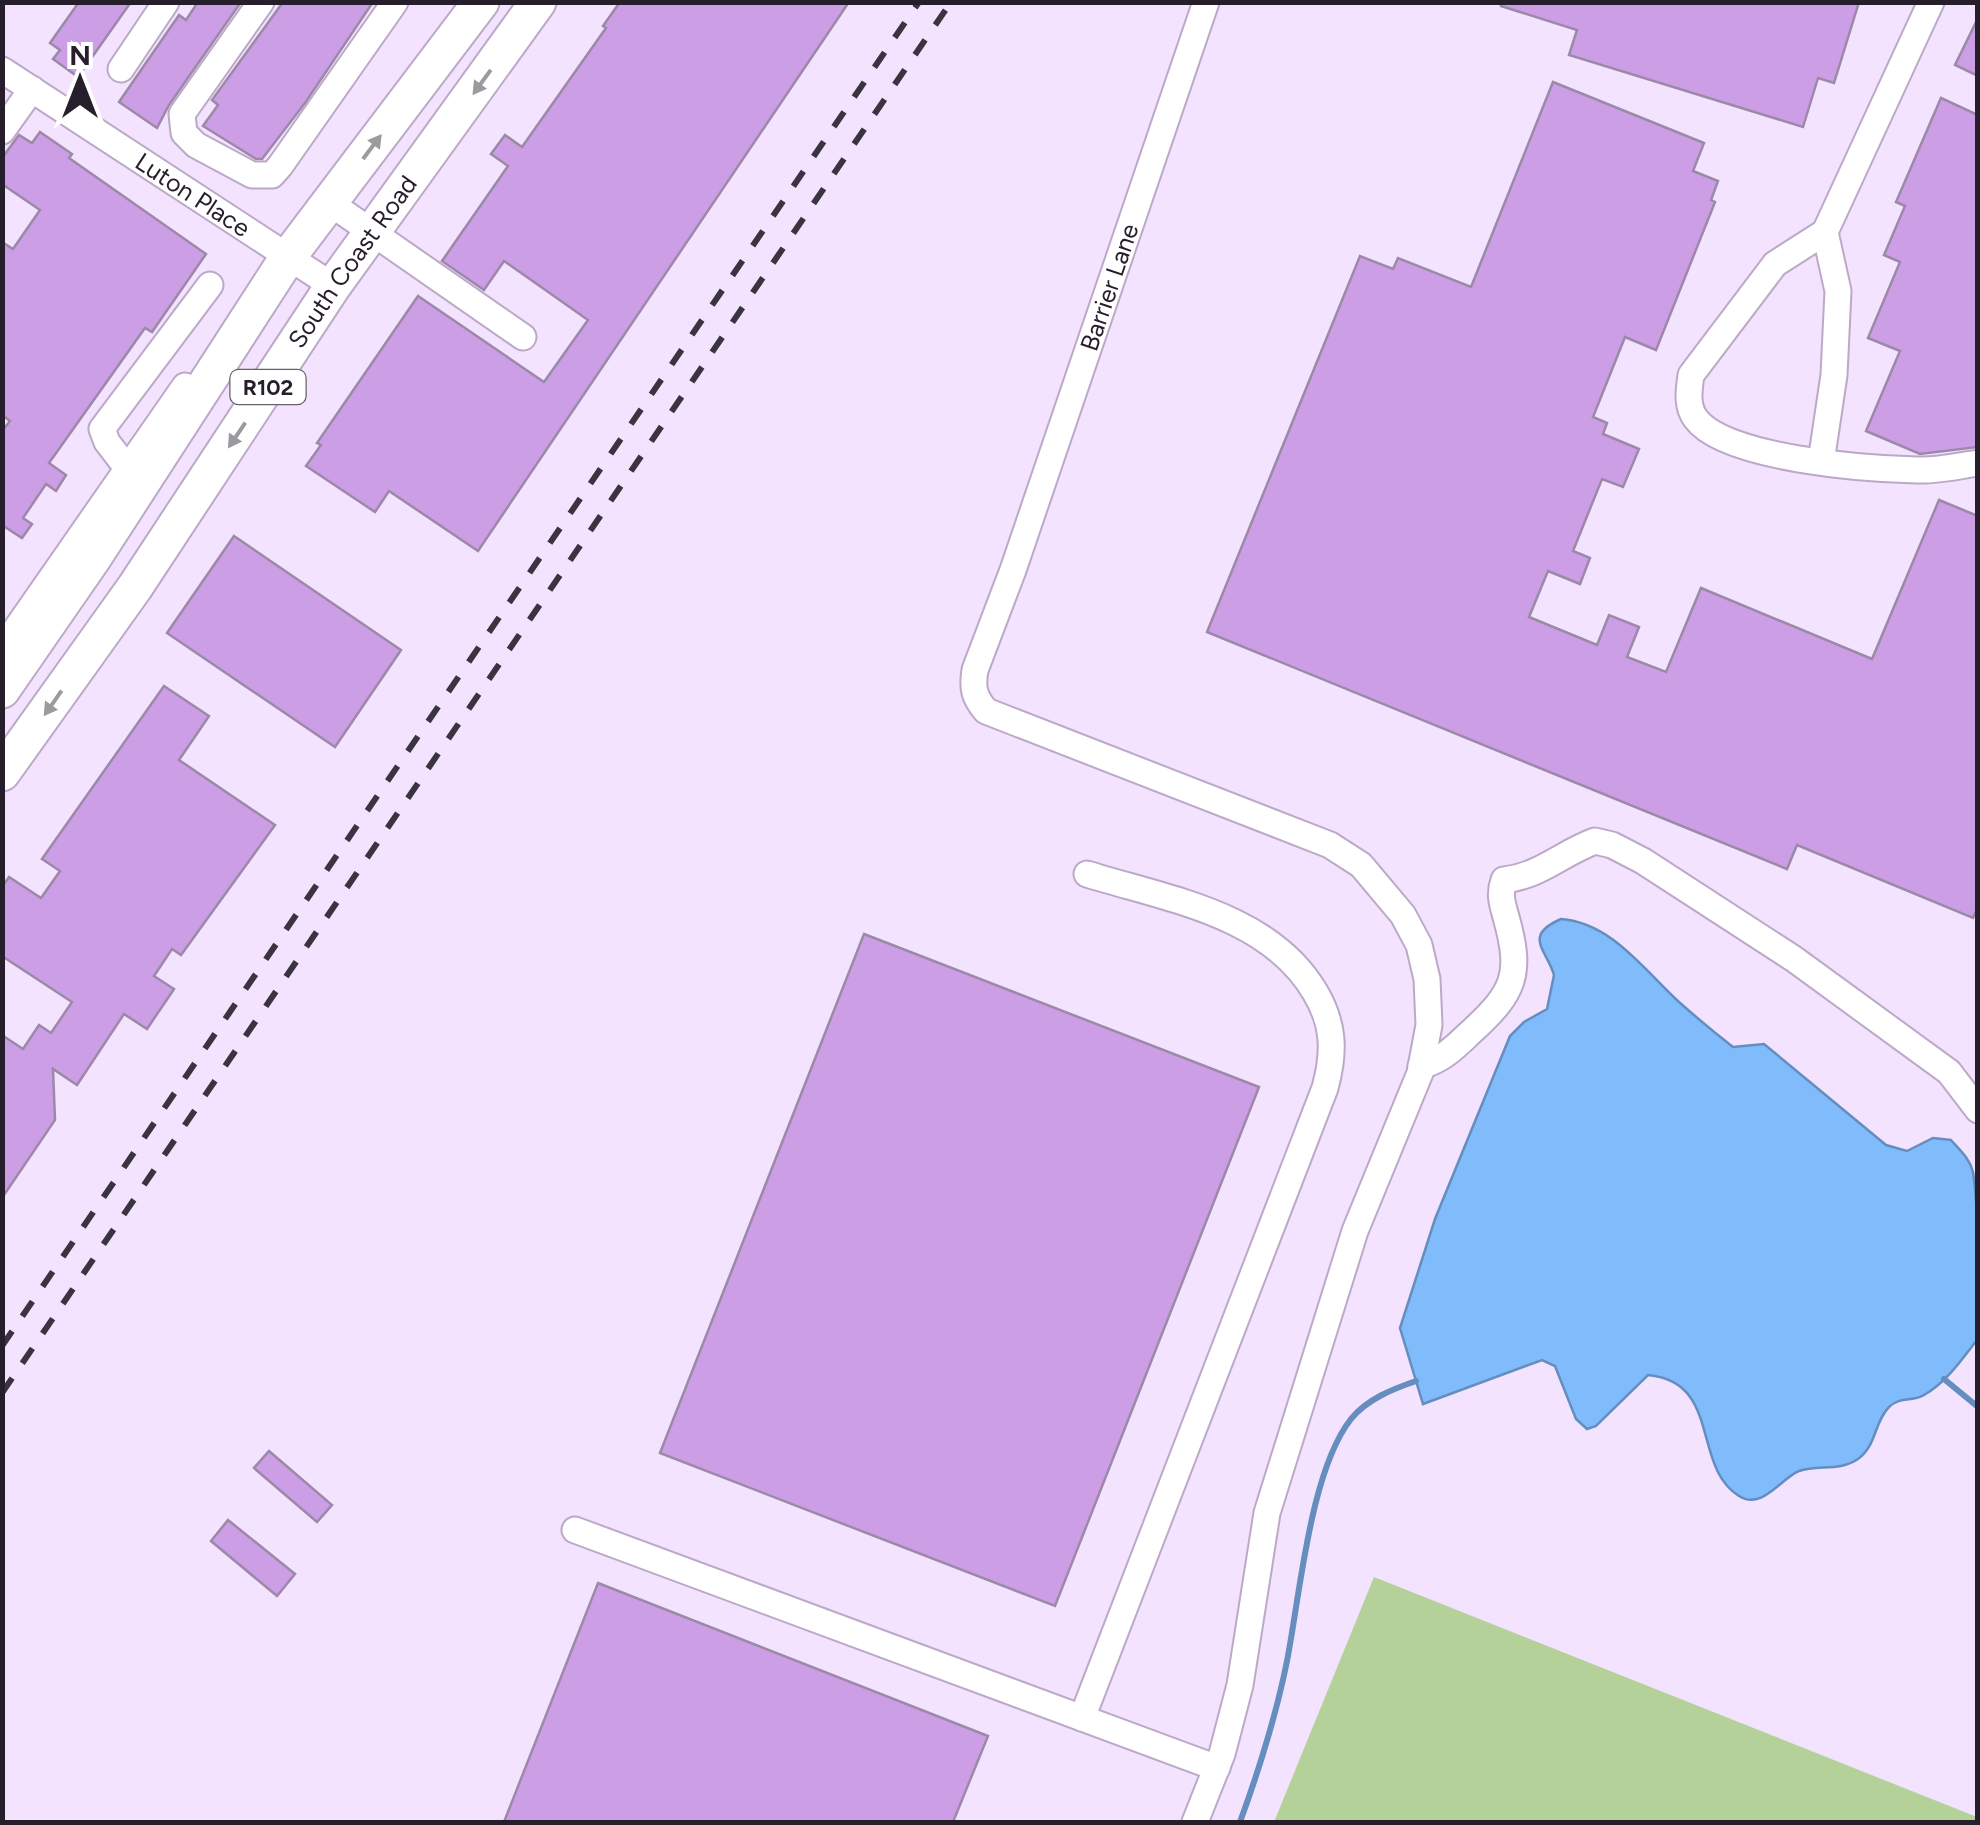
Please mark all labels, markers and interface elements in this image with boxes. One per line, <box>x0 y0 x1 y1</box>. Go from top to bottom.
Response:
north arrow <box>30 30 130 130</box>
text: N <box>69 38 91 72</box>
one-way arrow <box>473 69 492 95</box>
one-way arrow <box>362 134 382 160</box>
street label: Luton Place <box>130 146 256 243</box>
street label: South Coast Road <box>282 169 423 353</box>
street label: Barrier Lane <box>1074 220 1145 355</box>
road number: R102 <box>230 370 306 404</box>
one-way arrow <box>228 422 246 449</box>
one-way arrow <box>43 690 63 716</box>

